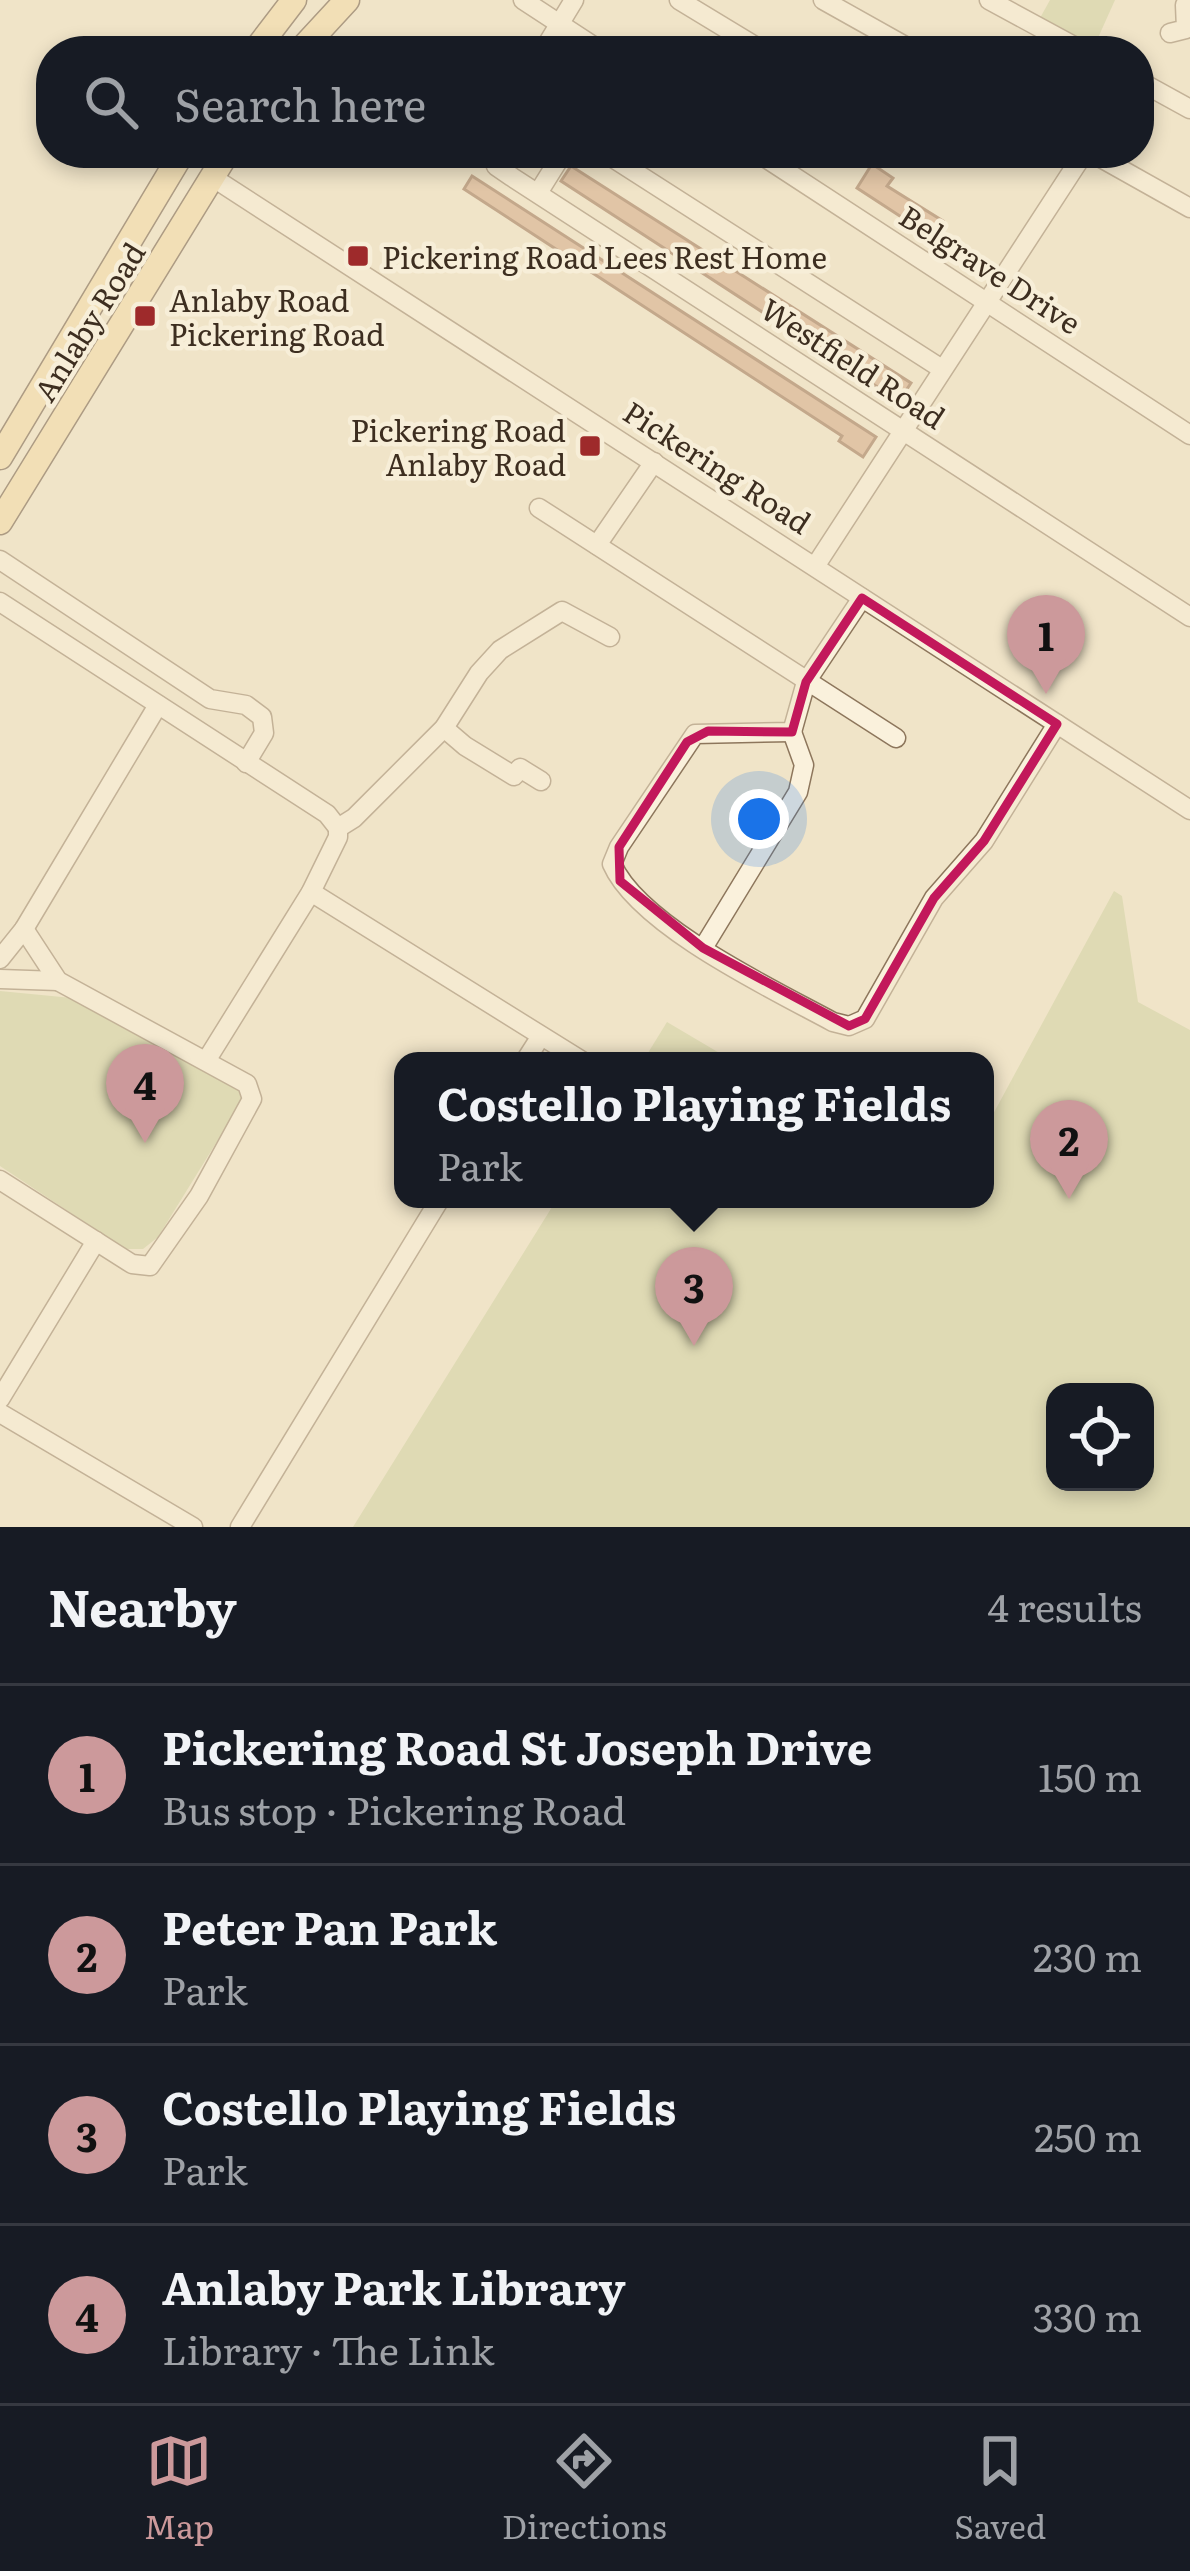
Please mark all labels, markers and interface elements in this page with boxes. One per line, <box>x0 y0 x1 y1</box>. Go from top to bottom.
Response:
search box <box>36 36 1154 168</box>
icon: search <box>78 69 144 135</box>
text: Search here <box>174 69 426 136</box>
street label: Belgrave Drive <box>892 193 1090 343</box>
street label: Anlaby Road <box>22 233 154 409</box>
place label: Pickering Road Lees Rest Home <box>382 234 827 278</box>
marker: Pickering Road Lees Rest Home <box>345 243 371 269</box>
place label: Anlaby Road Pickering Road <box>169 277 385 355</box>
street label: Westfield Road <box>753 286 955 438</box>
marker: Anlaby Road Pickering Road <box>132 303 158 329</box>
street label: Pickering Road <box>616 389 820 543</box>
place label: Pickering Road Anlaby Road <box>350 407 566 485</box>
marker: Pickering Road Anlaby Road <box>577 433 603 459</box>
pin: 1 <box>1007 595 1085 694</box>
your location <box>729 789 789 849</box>
pin: 4 <box>106 1044 184 1143</box>
popup <box>394 1052 994 1208</box>
text: Costello Playing Fields <box>437 1068 951 1135</box>
pin: 2 <box>1030 1100 1108 1199</box>
text: Park <box>437 1135 522 1193</box>
pin: 3 <box>655 1247 733 1346</box>
map controls <box>1046 1383 1154 1491</box>
button: locate <box>1046 1383 1154 1491</box>
text: Nearby <box>48 1567 237 1643</box>
text: 4 results <box>988 1576 1142 1634</box>
text: Pickering Road St Joseph Drive <box>162 1712 872 1779</box>
text: 1 <box>79 1746 95 1804</box>
text: 150 m <box>1038 1746 1142 1804</box>
text: Bus stop · Pickering Road <box>162 1779 626 1837</box>
text: Peter Pan Park <box>162 1892 497 1959</box>
text: 2 <box>77 1926 97 1984</box>
text: 230 m <box>1033 1926 1142 1984</box>
text: Park <box>162 1959 248 2017</box>
text: Costello Playing Fields <box>162 2072 676 2139</box>
text: 3 <box>76 2106 98 2164</box>
text: 250 m <box>1034 2106 1142 2164</box>
text: Park <box>162 2139 248 2197</box>
text: Anlaby Park Library <box>162 2252 626 2319</box>
text: 4 <box>75 2286 99 2344</box>
text: 330 m <box>1033 2286 1142 2344</box>
text: Library · The Link <box>162 2319 494 2377</box>
tab: Map <box>144 2428 214 2549</box>
tab: Directions <box>502 2428 667 2549</box>
tab: Saved <box>954 2428 1046 2549</box>

